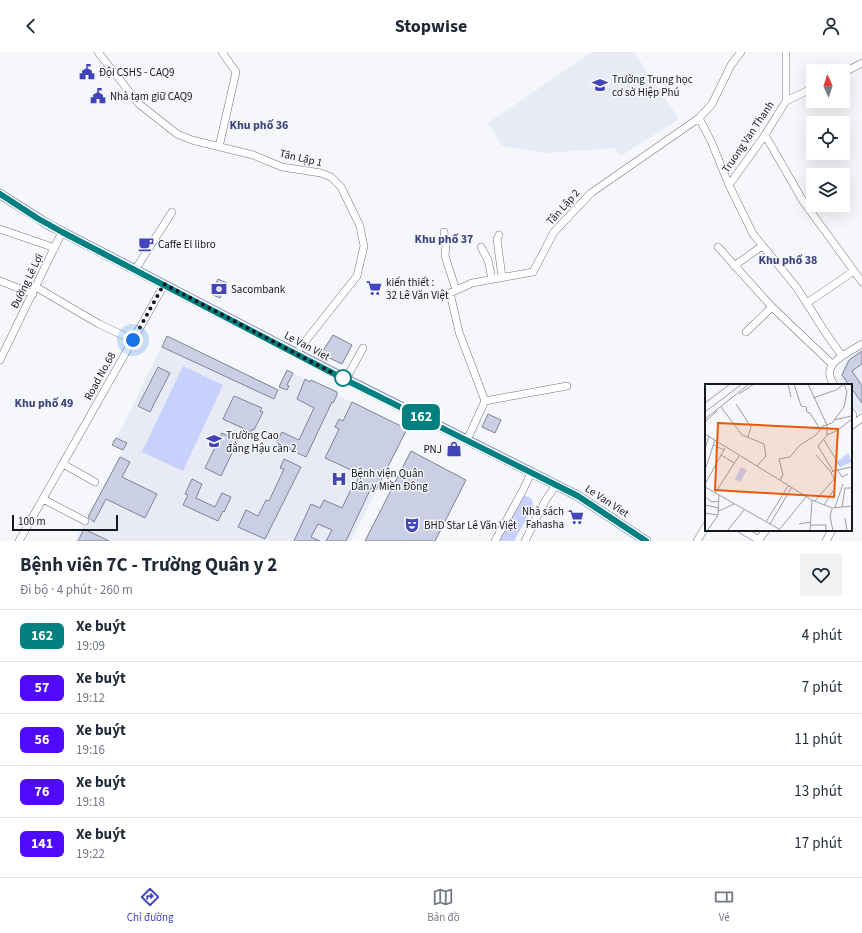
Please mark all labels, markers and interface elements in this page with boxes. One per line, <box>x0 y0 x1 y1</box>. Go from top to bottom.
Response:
text: Stopwise <box>395 14 467 39</box>
icon: back <box>20 15 42 37</box>
icon: person <box>820 15 842 37</box>
public building icon: Đội CSHS - CAQ9 <box>78 63 96 81</box>
north arrow <box>806 64 850 108</box>
map controls <box>806 64 850 212</box>
place label: Đội CSHS - CAQ9 <box>99 65 175 80</box>
place label: Trường Trung học cơ sở Hiệp Phú <box>612 72 693 100</box>
school or university icon: Trường Trung học cơ sở Hiệp Phú <box>591 76 609 94</box>
public building icon: Nhà tạm giữ CAQ9 <box>89 87 107 105</box>
place label: Nhà tạm giữ CAQ9 <box>110 89 193 104</box>
street label: Truong Van Thanh <box>718 98 778 176</box>
button: locate <box>806 116 850 160</box>
district label: Khu phố 36 <box>230 117 288 134</box>
street label: Tân Lập 1 <box>278 146 324 170</box>
button: layers <box>806 168 850 212</box>
street label: Tân Lập 2 <box>543 186 583 228</box>
district label: Khu phố 37 <box>415 231 473 248</box>
cafe icon: Caffe El libro <box>137 235 155 253</box>
place label: Caffe El libro <box>158 237 216 252</box>
street label: Đường Lê Lợi <box>7 251 47 311</box>
district label: Khu phố 38 <box>759 252 817 269</box>
place label: kiến thiết : 32 Lê Văn Việt <box>386 275 449 303</box>
supermarket icon: kiến thiết : 32 Lê Văn Việt <box>365 279 383 297</box>
bank icon: Sacombank <box>210 280 228 298</box>
place label: Sacombank <box>231 282 286 297</box>
street label: Le Van Viet <box>282 328 333 364</box>
your location <box>123 330 143 350</box>
street label: Road No.68 <box>81 349 120 403</box>
unlabelled marker <box>334 369 352 387</box>
inset map <box>705 384 852 531</box>
district label: Khu phố 49 <box>15 395 73 412</box>
line badge: 162 <box>398 404 444 430</box>
text: 162 <box>410 407 432 427</box>
place label: Trường Cao đẳng Hậu cần 2 <box>226 428 297 456</box>
school or university icon: Trường Cao đẳng Hậu cần 2 <box>205 432 223 450</box>
shop icon: PNJ <box>445 440 463 458</box>
place label: PNJ <box>423 442 442 457</box>
place label: Bệnh viện Quân Dân y Miền Đông <box>351 466 428 494</box>
hospital icon: Bệnh viện Quân Dân y Miền Đông <box>330 470 348 488</box>
street label: Le Van Viet <box>582 481 632 521</box>
place label: Nhà sách Fahasha <box>522 504 564 532</box>
supermarket icon: Nhà sách Fahasha <box>567 508 585 526</box>
scale bar <box>12 513 118 532</box>
text: 100 m <box>18 514 46 529</box>
theatre icon: BHD Star Lê Văn Việt <box>403 516 421 534</box>
place label: BHD Star Lê Văn Việt <box>424 518 517 533</box>
text: Bệnh viên 7C - Trường Quân y 2 <box>20 552 277 579</box>
button: heart <box>800 554 842 596</box>
text: Đi bộ · 4 phút · 260 m <box>20 581 133 599</box>
text: Xe buýt <box>76 616 126 637</box>
text: 4 phút <box>802 625 842 646</box>
text: 162 <box>31 626 53 646</box>
text: 19:09 <box>76 637 105 655</box>
text: Xe buýt <box>76 668 126 689</box>
text: 7 phút <box>802 677 842 698</box>
text: 57 <box>35 678 49 698</box>
text: 19:12 <box>76 689 105 707</box>
text: Xe buýt <box>76 720 126 741</box>
text: 11 phút <box>794 729 842 750</box>
text: 56 <box>35 730 49 750</box>
text: 19:16 <box>76 741 105 759</box>
text: Xe buýt <box>76 772 126 793</box>
text: 13 phút <box>794 781 842 802</box>
text: 76 <box>35 782 49 802</box>
text: 19:18 <box>76 793 105 811</box>
text: Xe buýt <box>76 824 126 845</box>
text: 17 phút <box>794 833 842 854</box>
text: 141 <box>31 834 53 854</box>
text: 19:22 <box>76 845 105 863</box>
tab: Chỉ đường <box>127 886 174 925</box>
tab: Bản đồ <box>427 886 460 925</box>
tab: Vé <box>713 886 735 925</box>

